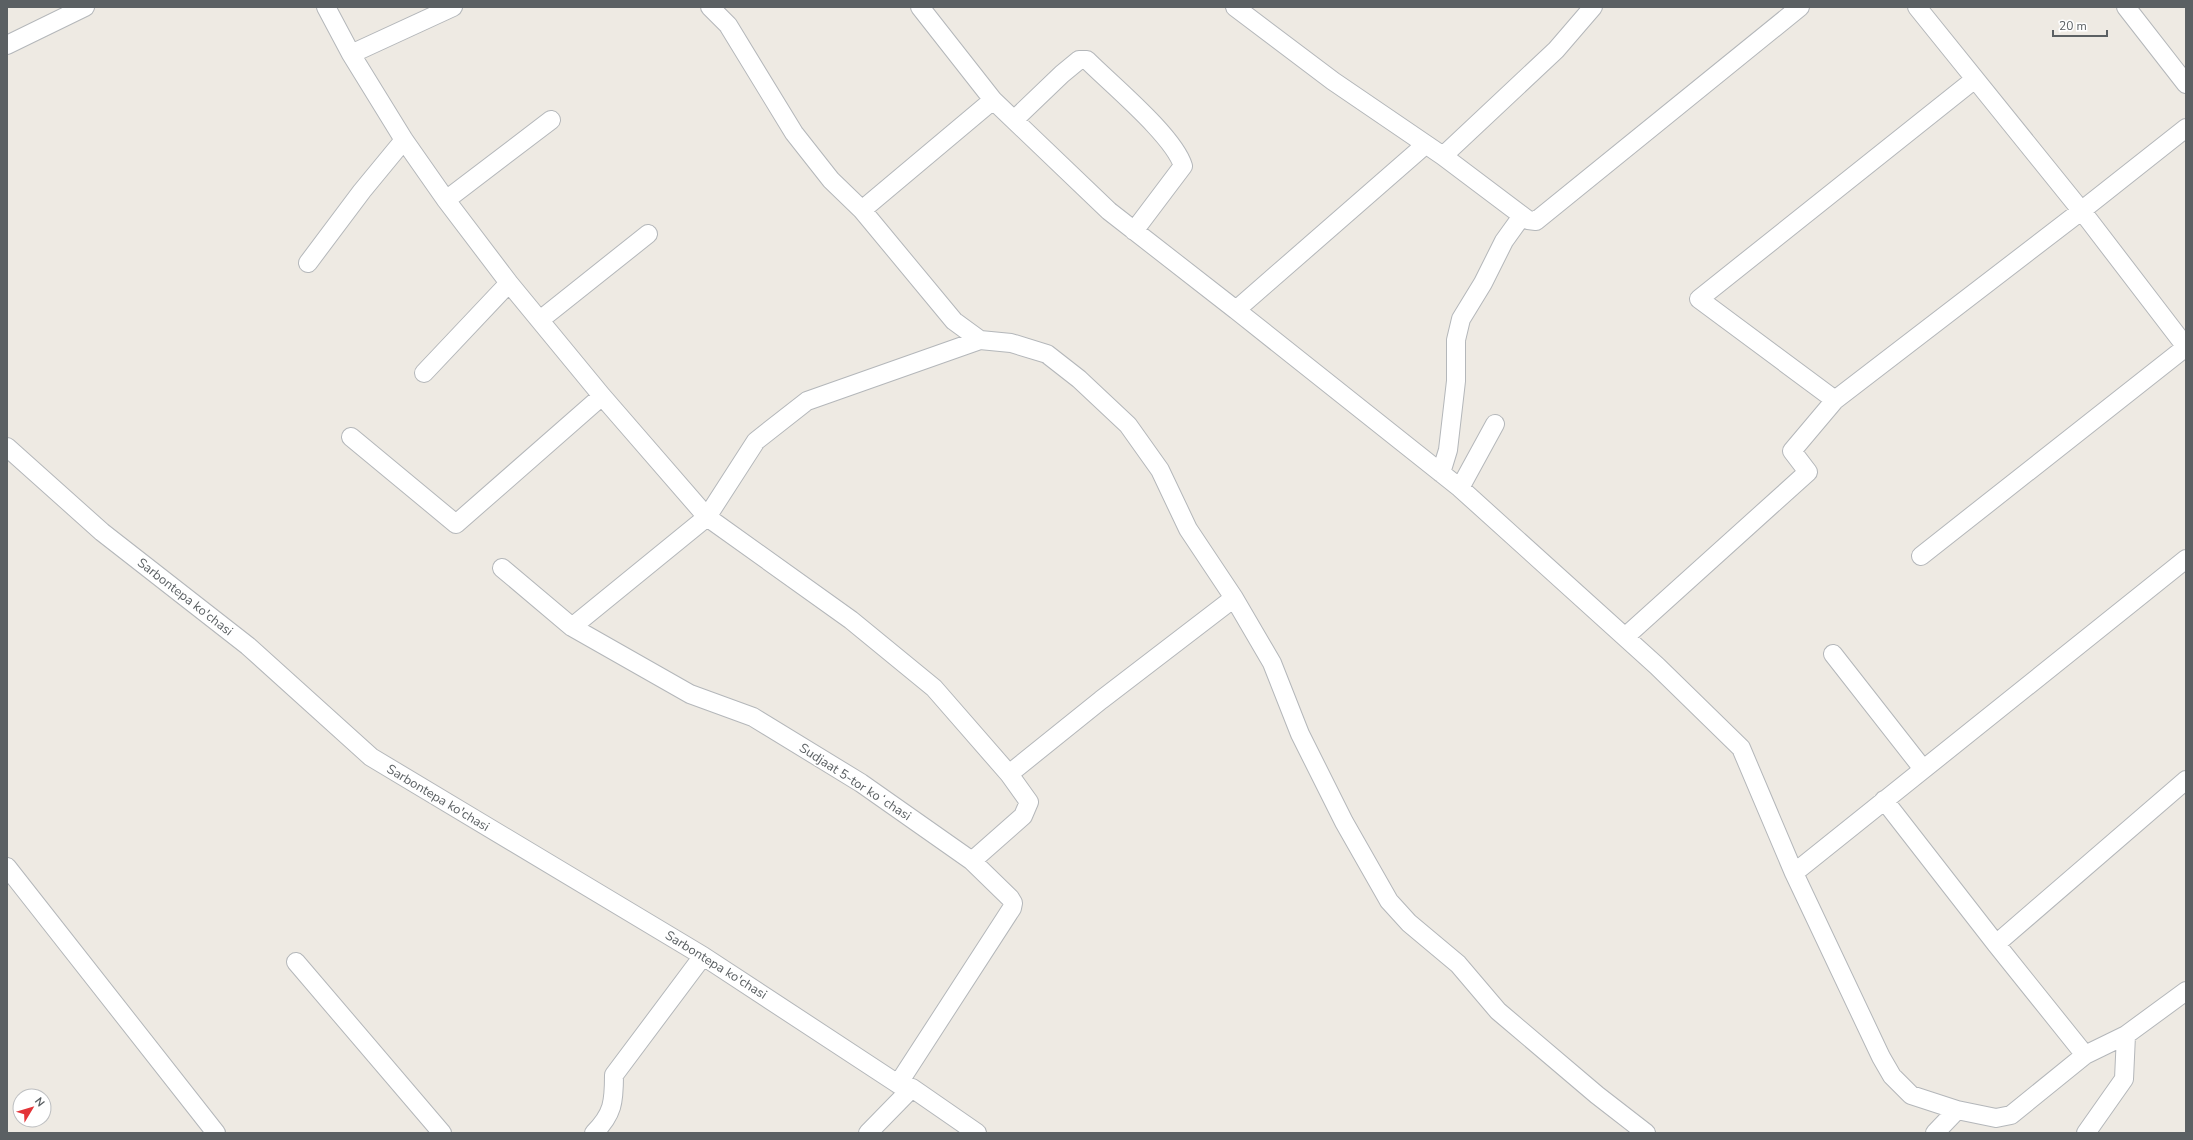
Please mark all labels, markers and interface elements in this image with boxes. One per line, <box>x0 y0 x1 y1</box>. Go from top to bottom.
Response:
scale bar <box>2053 12 2107 38</box>
text: 20 m <box>2059 18 2087 34</box>
street label: Sarbontepa ko'chasi <box>133 554 237 640</box>
street label: Sudjaat 5-tor koʻchasi <box>795 739 915 825</box>
street label: Sarbontepa ko'chasi <box>383 760 493 836</box>
street label: Sarbontepa ko'chasi <box>662 926 770 1004</box>
north arrow <box>12 1088 52 1128</box>
text: N <box>31 1094 48 1110</box>

